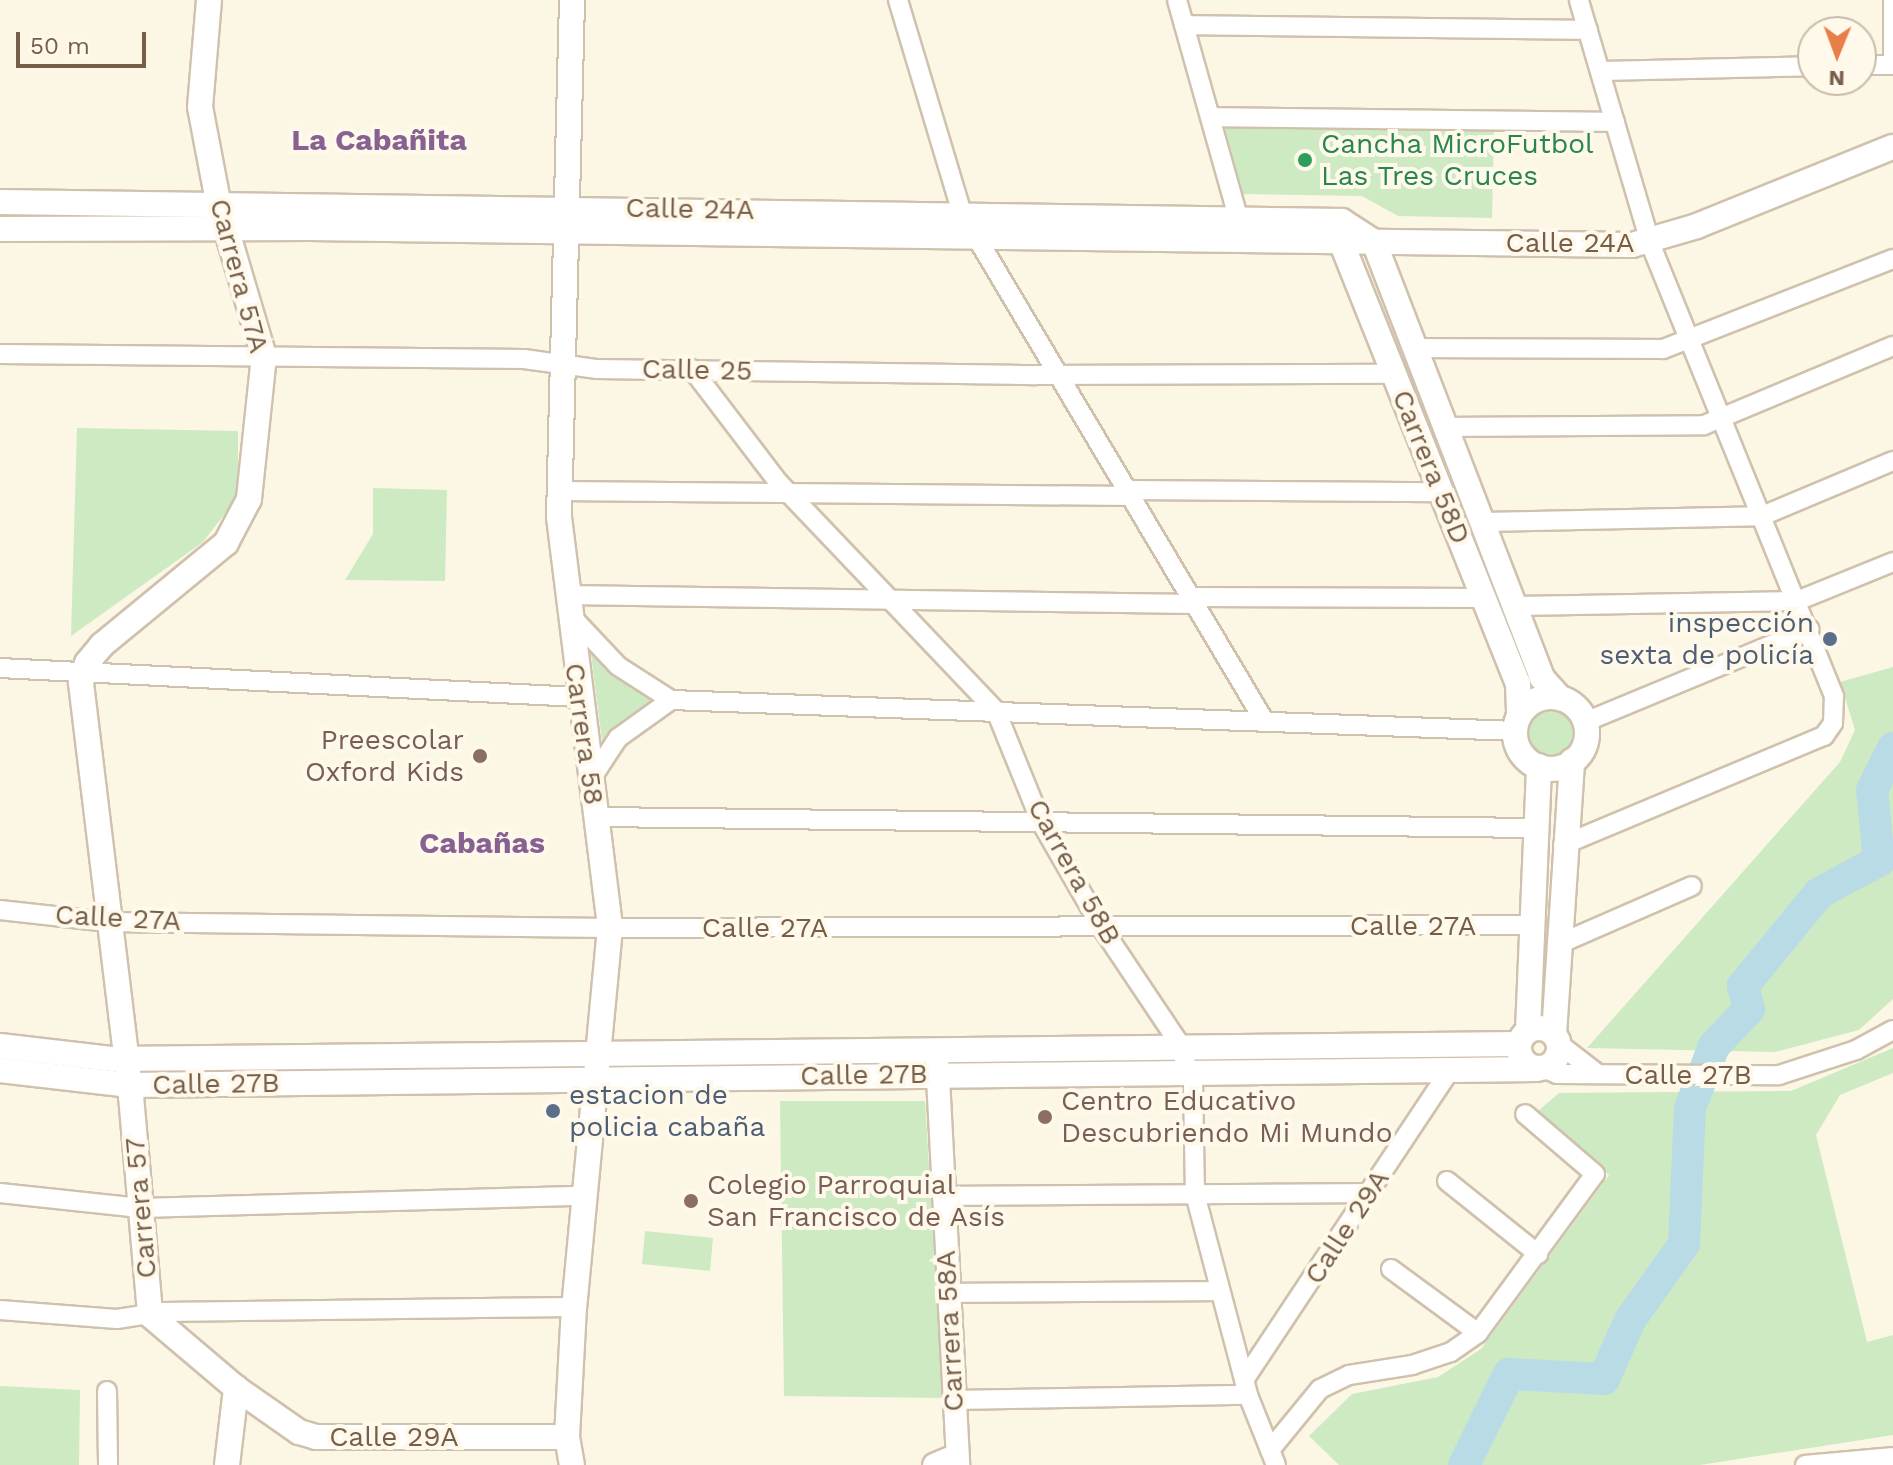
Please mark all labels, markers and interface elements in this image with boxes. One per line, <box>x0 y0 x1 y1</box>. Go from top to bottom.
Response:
scale bar <box>20 16 150 66</box>
north arrow <box>1797 16 1877 96</box>
text: 50 m <box>30 32 90 60</box>
text: N <box>1828 66 1845 91</box>
district label: La Cabañita <box>291 122 467 158</box>
place label: Cancha MicroFutbol Las Tres Cruces <box>1321 127 1594 193</box>
marker: Cancha MicroFutbol Las Tres Cruces <box>1296 151 1314 169</box>
street label: Calle 24A <box>625 191 755 227</box>
street label: Carrera 57A <box>202 195 276 357</box>
street label: Calle 24A <box>1506 226 1634 260</box>
street label: Calle 25 <box>641 352 753 388</box>
street label: Carrera 58D <box>1385 385 1477 549</box>
place label: inspección sexta de policía <box>1599 606 1814 672</box>
marker: inspección sexta de policía <box>1821 630 1839 648</box>
street label: Carrera 58 <box>557 661 611 807</box>
place label: Preescolar Oxford Kids <box>305 723 464 789</box>
marker: Preescolar Oxford Kids <box>471 747 489 765</box>
street label: Carrera 58B <box>1020 793 1128 951</box>
district label: Cabañas <box>419 825 545 861</box>
street label: Calle 27A <box>54 898 182 938</box>
street label: Calle 27A <box>1350 909 1476 943</box>
street label: Calle 27A <box>702 911 828 945</box>
street label: Calle 27B <box>800 1057 928 1093</box>
street label: Calle 27B <box>1624 1058 1752 1092</box>
street label: Calle 27B <box>152 1066 280 1102</box>
place label: estacion de policia cabaña <box>569 1078 766 1144</box>
place label: Centro Educativo Descubriendo Mi Mundo <box>1061 1084 1392 1150</box>
marker: estacion de policia cabaña <box>544 1102 562 1120</box>
marker: Centro Educativo Descubriendo Mi Mundo <box>1036 1108 1054 1126</box>
street label: Carrera 57 <box>118 1136 164 1280</box>
street label: Calle 29A <box>1298 1163 1396 1291</box>
place label: Colegio Parroquial San Francisco de Asís <box>707 1168 1006 1234</box>
marker: Colegio Parroquial San Francisco de Asís <box>682 1192 700 1210</box>
street label: Carrera 58A <box>929 1249 971 1413</box>
street label: Calle 29A <box>329 1420 459 1454</box>

